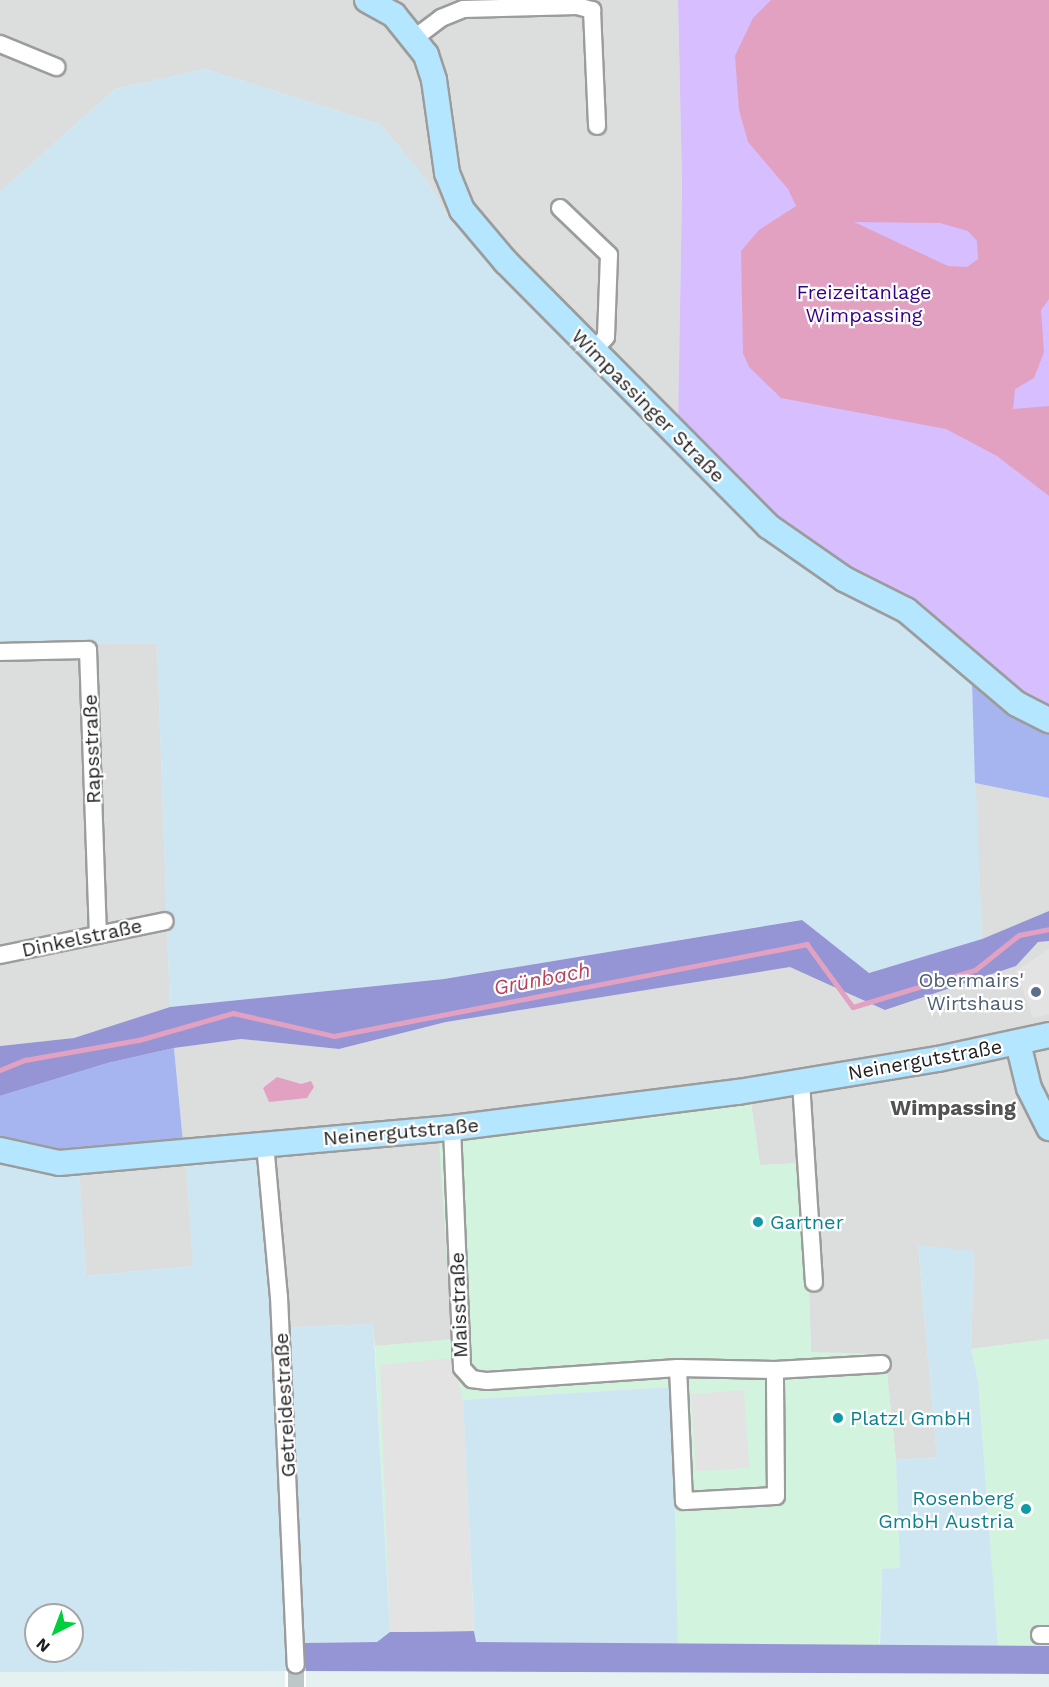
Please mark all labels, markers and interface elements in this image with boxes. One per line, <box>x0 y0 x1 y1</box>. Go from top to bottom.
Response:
park label: Freizeitanlage Wimpassing <box>796 281 932 328</box>
street label: Wimpassinger Straße <box>566 324 730 488</box>
street label: Rapsstraße <box>78 694 106 804</box>
street label: Dinkelstraße <box>20 914 144 962</box>
water label: Grünbach <box>492 957 592 1001</box>
place label: Obermairs' Wirtshaus <box>918 969 1024 1016</box>
marker: Obermairs' Wirtshaus <box>1029 985 1043 999</box>
street label: Neinergutstraße <box>846 1035 1004 1085</box>
district label: Wimpassing <box>890 1095 1016 1121</box>
street label: Neinergutstraße <box>322 1113 480 1151</box>
place label: Gartner <box>770 1210 844 1234</box>
marker: Gartner <box>751 1215 765 1229</box>
street label: Maisstraße <box>445 1252 473 1358</box>
street label: Getreidestraße <box>269 1332 301 1478</box>
place label: Platzl GmbH <box>850 1406 972 1430</box>
marker: Platzl GmbH <box>831 1411 845 1425</box>
place label: Rosenberg GmbH Austria <box>878 1486 1014 1533</box>
marker: Rosenberg GmbH Austria <box>1019 1502 1033 1516</box>
north arrow <box>24 1603 84 1663</box>
text: N <box>32 1634 54 1656</box>

